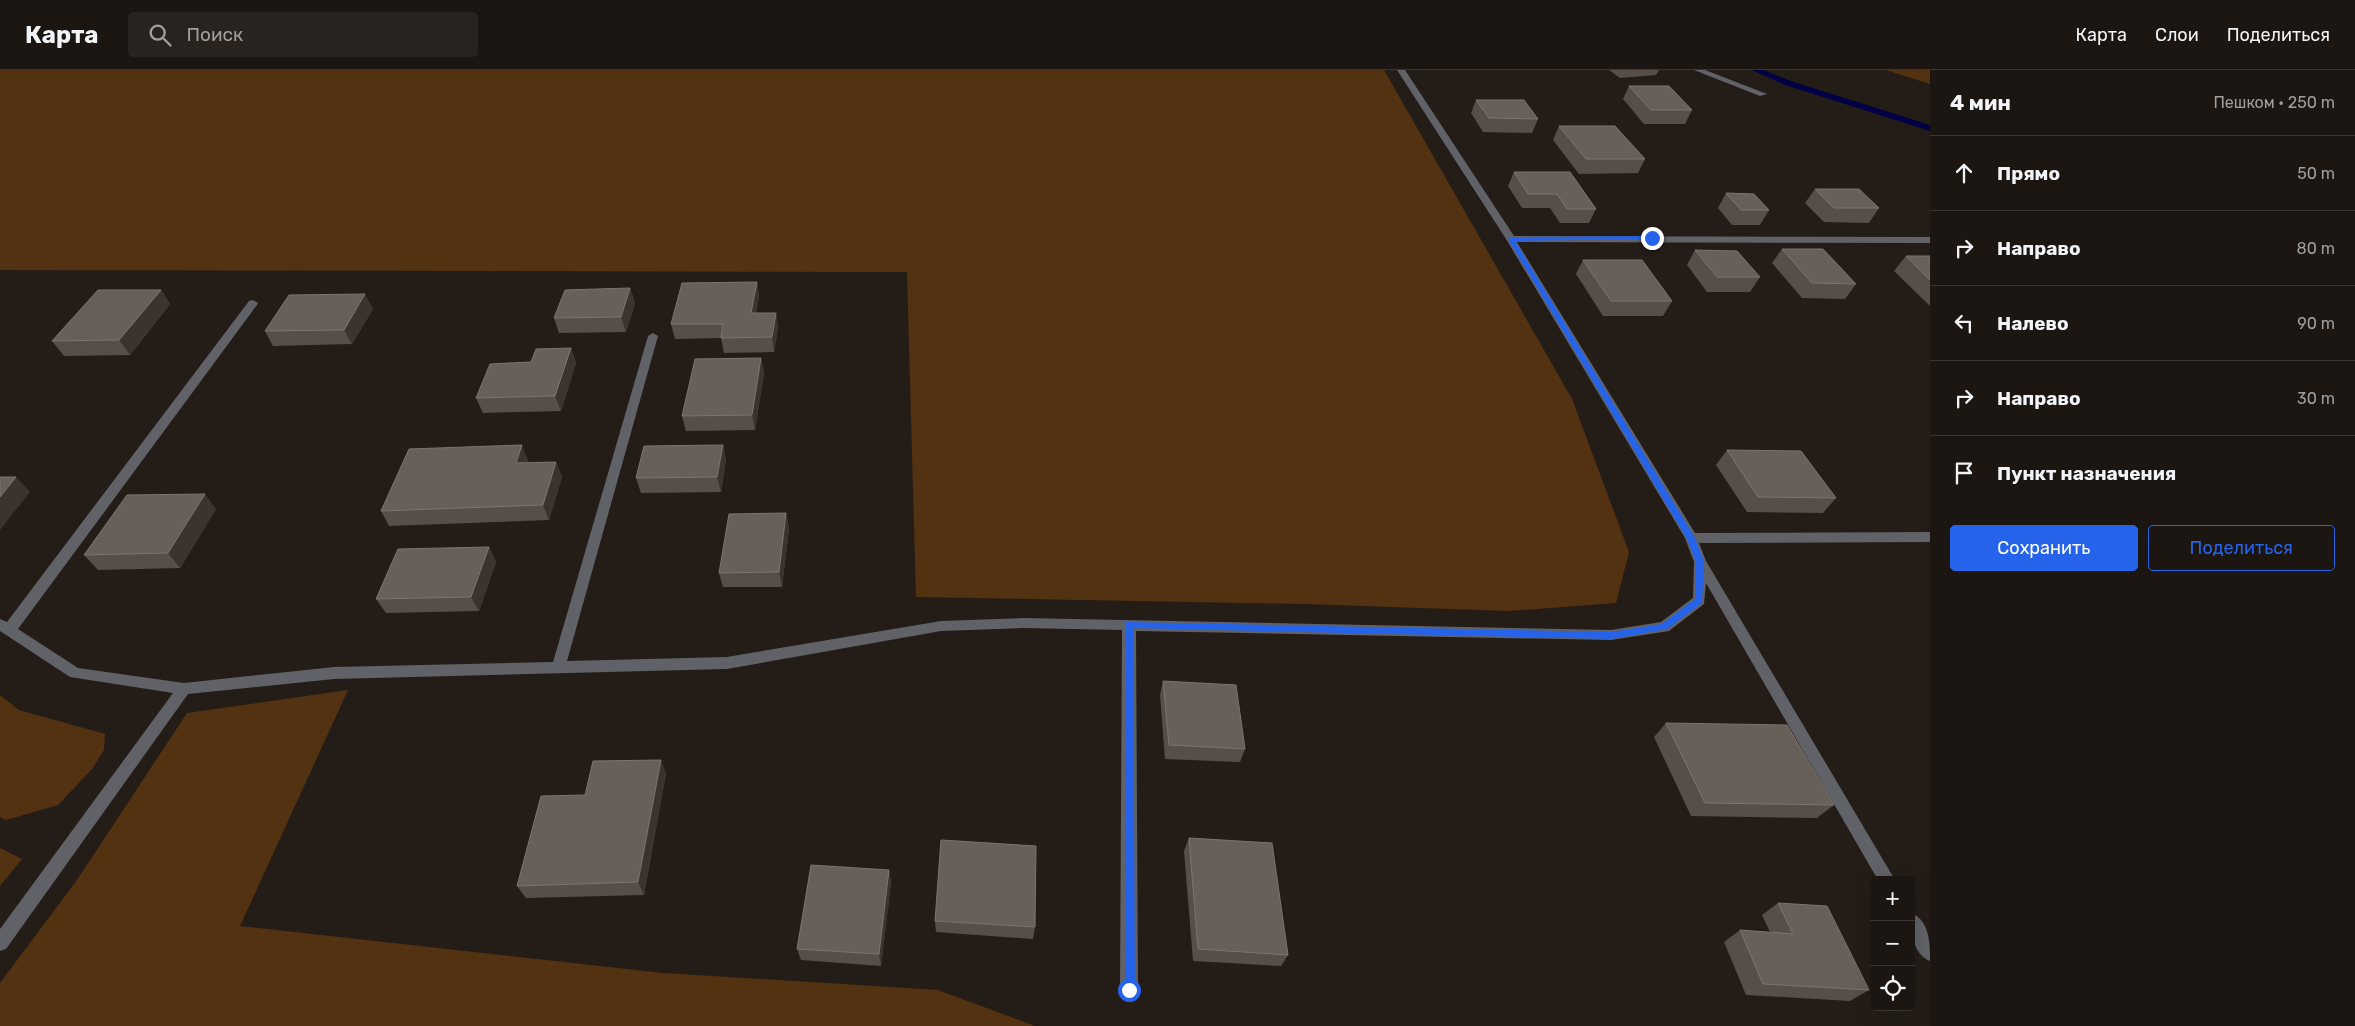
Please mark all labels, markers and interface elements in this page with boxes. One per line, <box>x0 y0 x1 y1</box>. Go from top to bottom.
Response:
search box <box>128 12 478 57</box>
text: Карта <box>25 21 98 49</box>
icon: search <box>146 21 174 49</box>
text: Поиск <box>186 23 243 46</box>
text: Карта <box>2076 24 2127 46</box>
text: Слои <box>2155 24 2199 46</box>
text: Поделиться <box>2227 24 2330 46</box>
text: 4 мин <box>1950 90 2011 115</box>
text: Пешком · 250 m <box>2213 93 2335 112</box>
icon: ahead <box>1950 159 1978 187</box>
text: Прямо <box>1997 162 2060 185</box>
text: 50 m <box>2297 164 2335 183</box>
route end <box>1641 227 1664 250</box>
icon: right <box>1950 234 1978 262</box>
text: Направо <box>1997 237 2081 260</box>
text: 80 m <box>2297 239 2335 258</box>
icon: left <box>1950 309 1978 337</box>
text: Налево <box>1997 312 2069 335</box>
text: 90 m <box>2297 314 2335 333</box>
icon: right <box>1950 384 1978 412</box>
text: Направо <box>1997 387 2081 410</box>
text: 30 m <box>2297 389 2335 408</box>
icon: arrive <box>1950 459 1978 487</box>
text: Пункт назначения <box>1997 462 2176 485</box>
button: Сохранить <box>1950 525 2138 571</box>
button: Поделиться <box>2148 525 2335 571</box>
map controls <box>1870 876 1915 1011</box>
button: + <box>1870 876 1915 921</box>
button: − <box>1870 921 1915 966</box>
button: locate <box>1870 966 1915 1011</box>
route start <box>1118 979 1141 1002</box>

